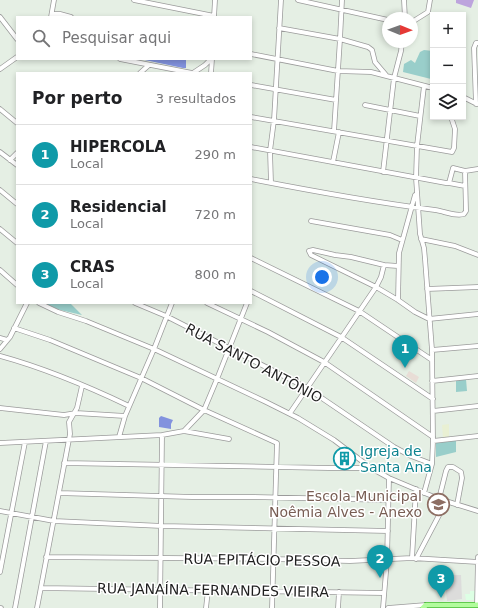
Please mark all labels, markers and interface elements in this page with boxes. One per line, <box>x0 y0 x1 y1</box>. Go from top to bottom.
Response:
north arrow <box>382 12 418 48</box>
map controls <box>430 12 466 120</box>
button: + <box>430 12 466 48</box>
search box <box>16 16 252 60</box>
icon: search <box>30 27 52 49</box>
text: Pesquisar aqui <box>62 29 171 47</box>
button: − <box>430 48 466 84</box>
button: layers <box>430 84 466 120</box>
text: Por perto <box>32 88 122 108</box>
text: 3 resultados <box>156 91 236 106</box>
text: HIPERCOLA <box>70 138 166 156</box>
text: 1 <box>40 147 50 162</box>
text: 290 m <box>194 147 236 162</box>
text: Local <box>70 156 104 171</box>
text: Residencial <box>70 198 167 216</box>
text: 2 <box>40 207 50 222</box>
text: 720 m <box>194 207 236 222</box>
text: Local <box>70 216 104 231</box>
text: CRAS <box>70 258 115 276</box>
text: 3 <box>40 267 50 282</box>
text: 800 m <box>194 267 236 282</box>
your location <box>312 267 332 287</box>
text: Local <box>70 276 104 291</box>
street label: RUA SANTO ANTÔNIO <box>183 319 326 406</box>
pin: 1 <box>392 335 418 368</box>
place label: Igreja de Santa Ana <box>360 443 432 475</box>
building icon: Igreja de Santa Ana <box>331 446 357 472</box>
place label: Escola Municipal Noêmia Alves - Anexo <box>269 488 422 520</box>
school or university icon: Escola Municipal Noêmia Alves - Anexo <box>425 491 451 517</box>
pin: 2 <box>367 545 393 578</box>
street label: RUA EPITÁCIO PESSOA <box>183 551 341 569</box>
pin: 3 <box>428 565 454 598</box>
street label: RUA JANAÍNA FERNANDES VIEIRA <box>97 580 329 600</box>

